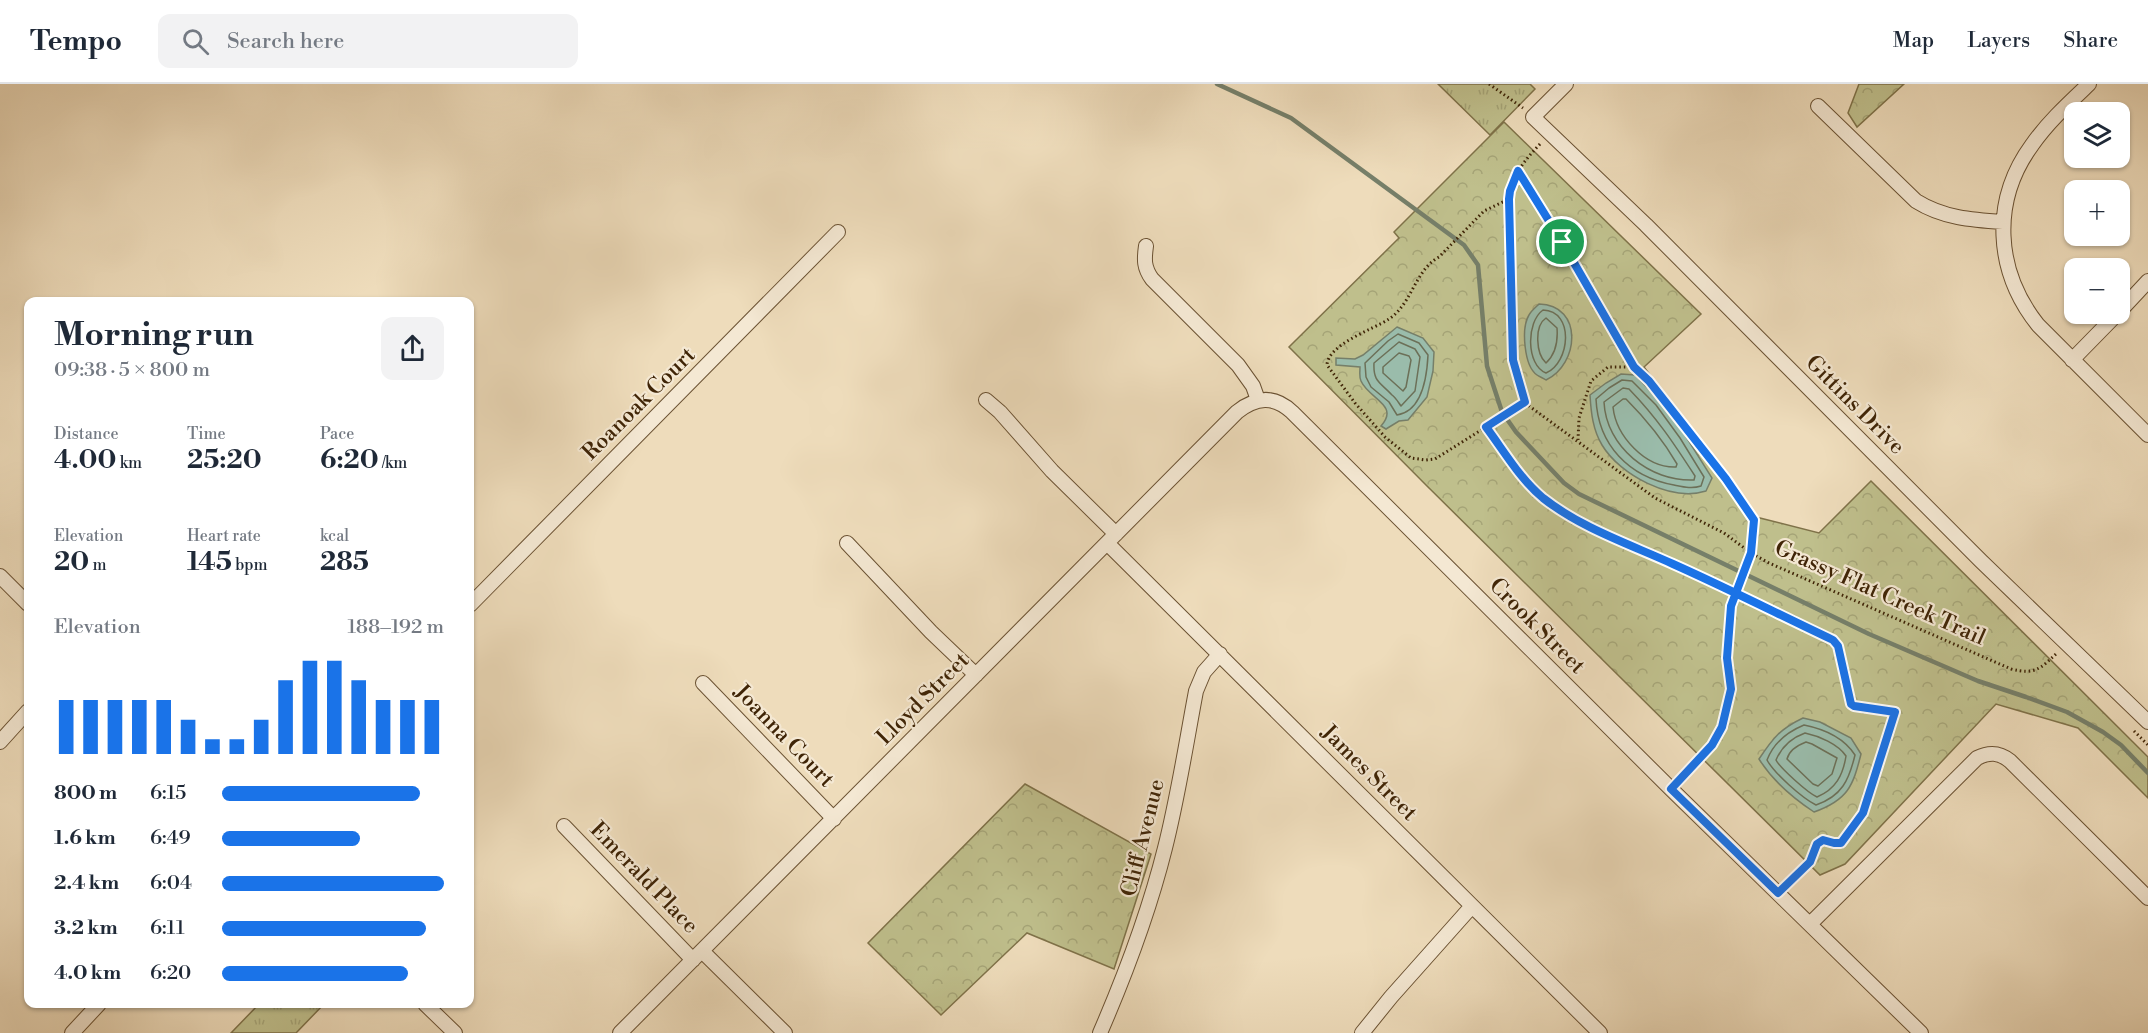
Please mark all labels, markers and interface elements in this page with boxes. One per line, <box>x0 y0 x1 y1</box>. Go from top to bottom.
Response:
search box <box>158 14 578 68</box>
text: Tempo <box>30 24 122 59</box>
icon: search <box>179 25 212 58</box>
text: Search here <box>227 28 344 55</box>
text: Map <box>1893 28 1934 54</box>
text: Layers <box>1967 28 2030 54</box>
text: Share <box>2063 28 2118 54</box>
map controls <box>2064 102 2130 324</box>
button: layers <box>2064 102 2130 168</box>
button: + <box>2064 180 2130 246</box>
pin <box>1536 216 1587 267</box>
icon: arrive <box>1545 225 1578 258</box>
button: − <box>2064 258 2130 324</box>
text: Morning run <box>54 315 254 356</box>
button: share <box>381 317 444 380</box>
street label: Roanoak Court <box>577 342 701 466</box>
street label: Gittins Drive <box>1800 350 1910 460</box>
text: 09:38 · 5 × 800 m <box>54 358 210 383</box>
text: Distance <box>54 424 119 444</box>
text: Time <box>187 424 226 444</box>
text: Pace <box>320 424 354 444</box>
text: 4.00 <box>54 444 116 476</box>
text: 25:20 <box>187 444 262 476</box>
text: 6:20 <box>320 444 379 476</box>
text: km <box>116 453 142 473</box>
text: /km <box>379 453 407 473</box>
text: Elevation <box>54 526 123 546</box>
text: Heart rate <box>187 526 261 546</box>
text: kcal <box>320 526 349 546</box>
street label: Grassy Flat Creek Trail <box>1771 534 1990 652</box>
text: 20 <box>54 546 89 578</box>
text: 145 <box>187 546 232 578</box>
text: 285 <box>320 546 369 578</box>
text: m <box>89 555 106 575</box>
text: bpm <box>232 555 268 575</box>
street label: Crook Street <box>1483 572 1591 680</box>
text: Elevation <box>54 615 141 640</box>
text: 188–192 m <box>347 615 444 640</box>
street label: Lloyd Street <box>871 647 975 751</box>
street label: Joanna Court <box>727 678 840 793</box>
street label: James Street <box>1315 719 1423 827</box>
street label: Cliff Avenue <box>1115 776 1171 900</box>
text: 800 m <box>54 781 117 806</box>
text: 6:15 <box>150 781 186 806</box>
street label: Emerald Place <box>584 817 704 939</box>
text: 1.6 km <box>54 826 116 851</box>
text: 6:49 <box>150 826 191 851</box>
text: 2.4 km <box>54 871 119 896</box>
text: 6:04 <box>150 871 192 896</box>
text: 3.2 km <box>54 916 118 941</box>
text: 6:11 <box>150 916 185 941</box>
text: 4.0 km <box>54 961 121 986</box>
text: 6:20 <box>150 961 191 986</box>

